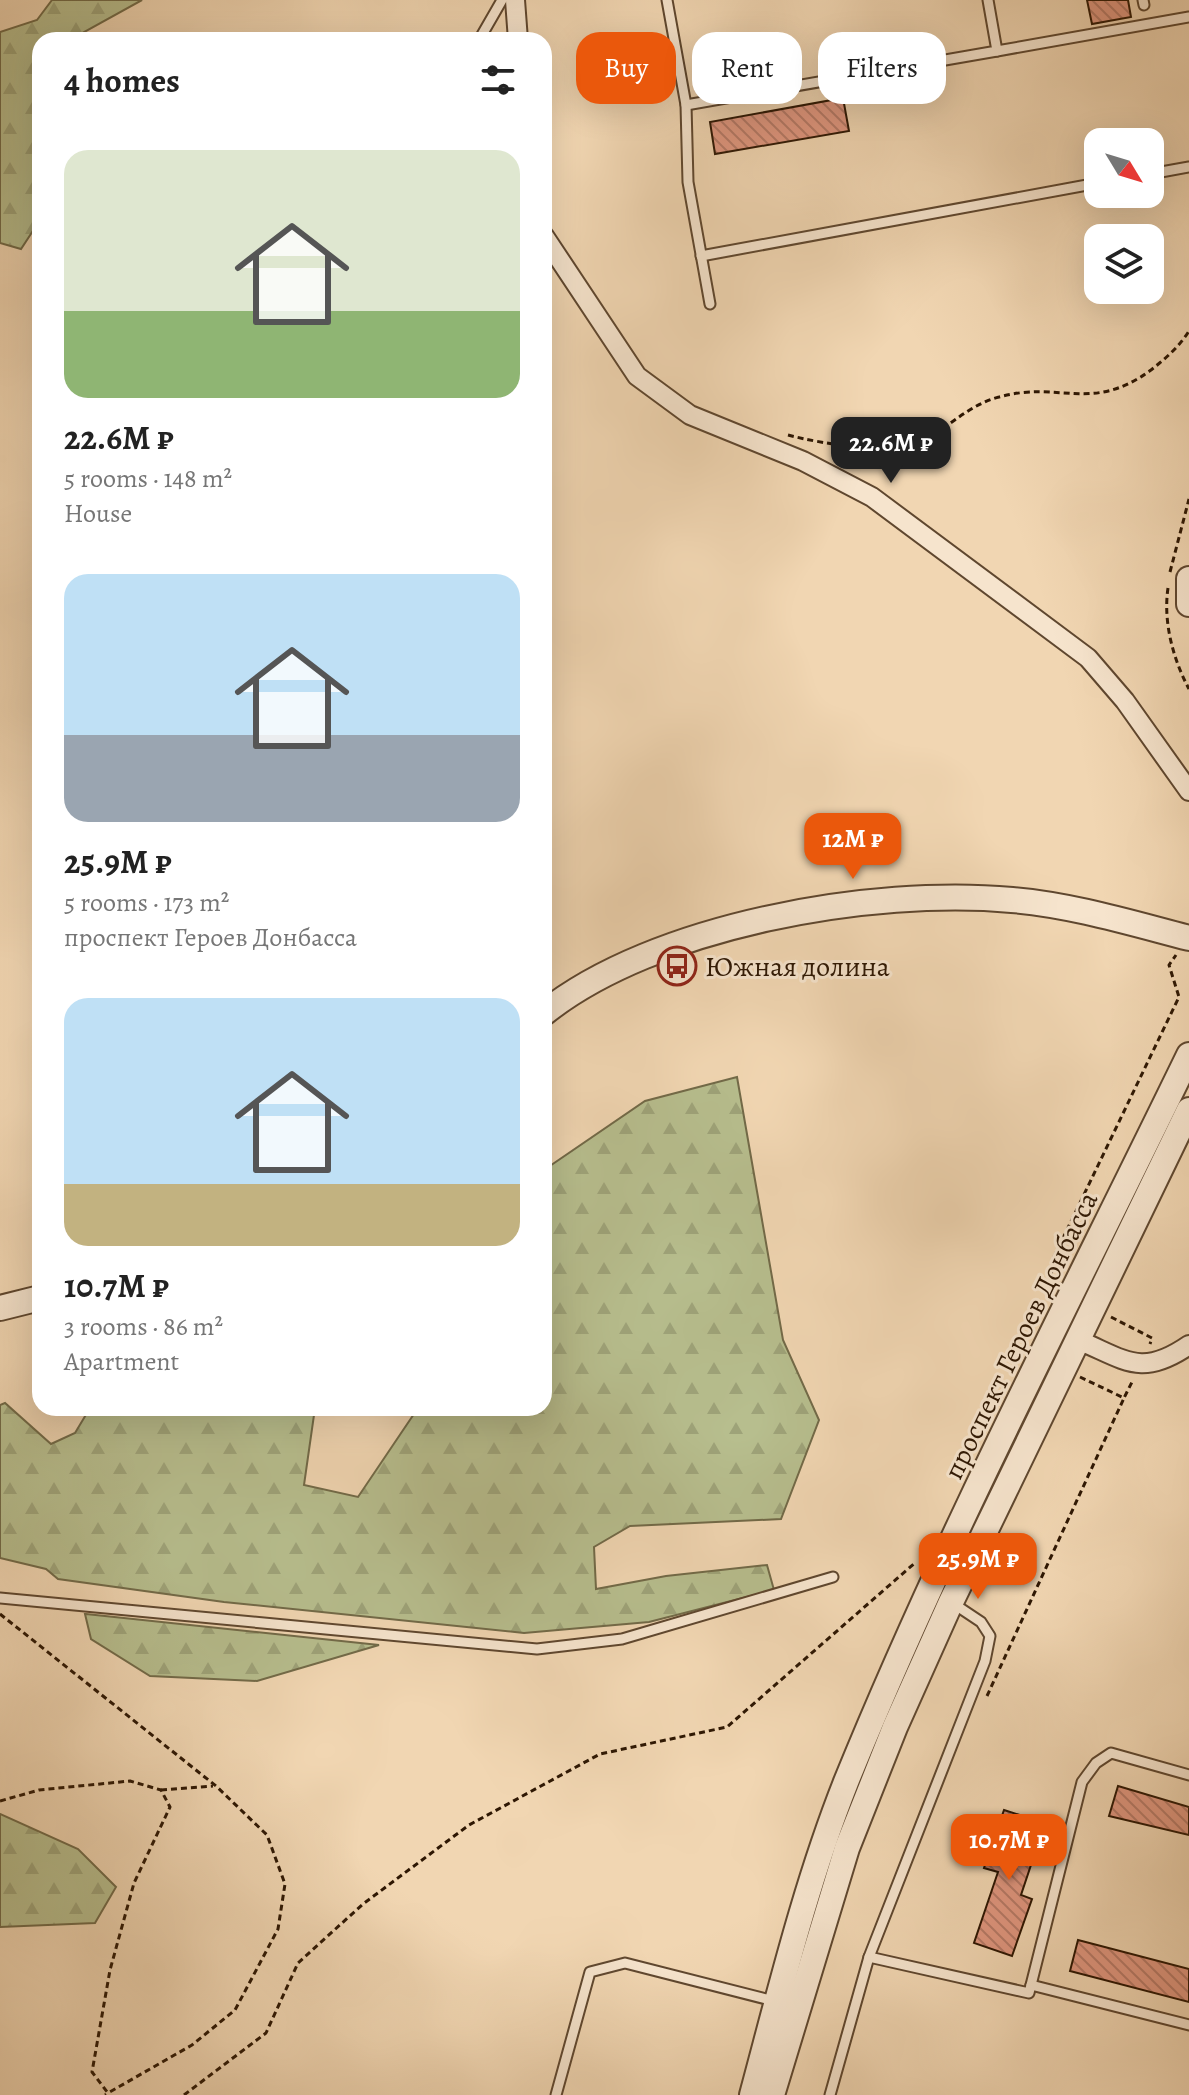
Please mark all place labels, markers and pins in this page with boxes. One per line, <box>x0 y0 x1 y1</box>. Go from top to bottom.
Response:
pin: 22.6M ₽ <box>817 417 965 485</box>
pin: 12M ₽ <box>797 813 909 881</box>
bus stop icon: Южная долина <box>656 945 698 987</box>
place label: Южная долина <box>705 948 890 986</box>
pin: 25.9M ₽ <box>904 1533 1052 1601</box>
pin: 10.7M ₽ <box>935 1814 1083 1882</box>

